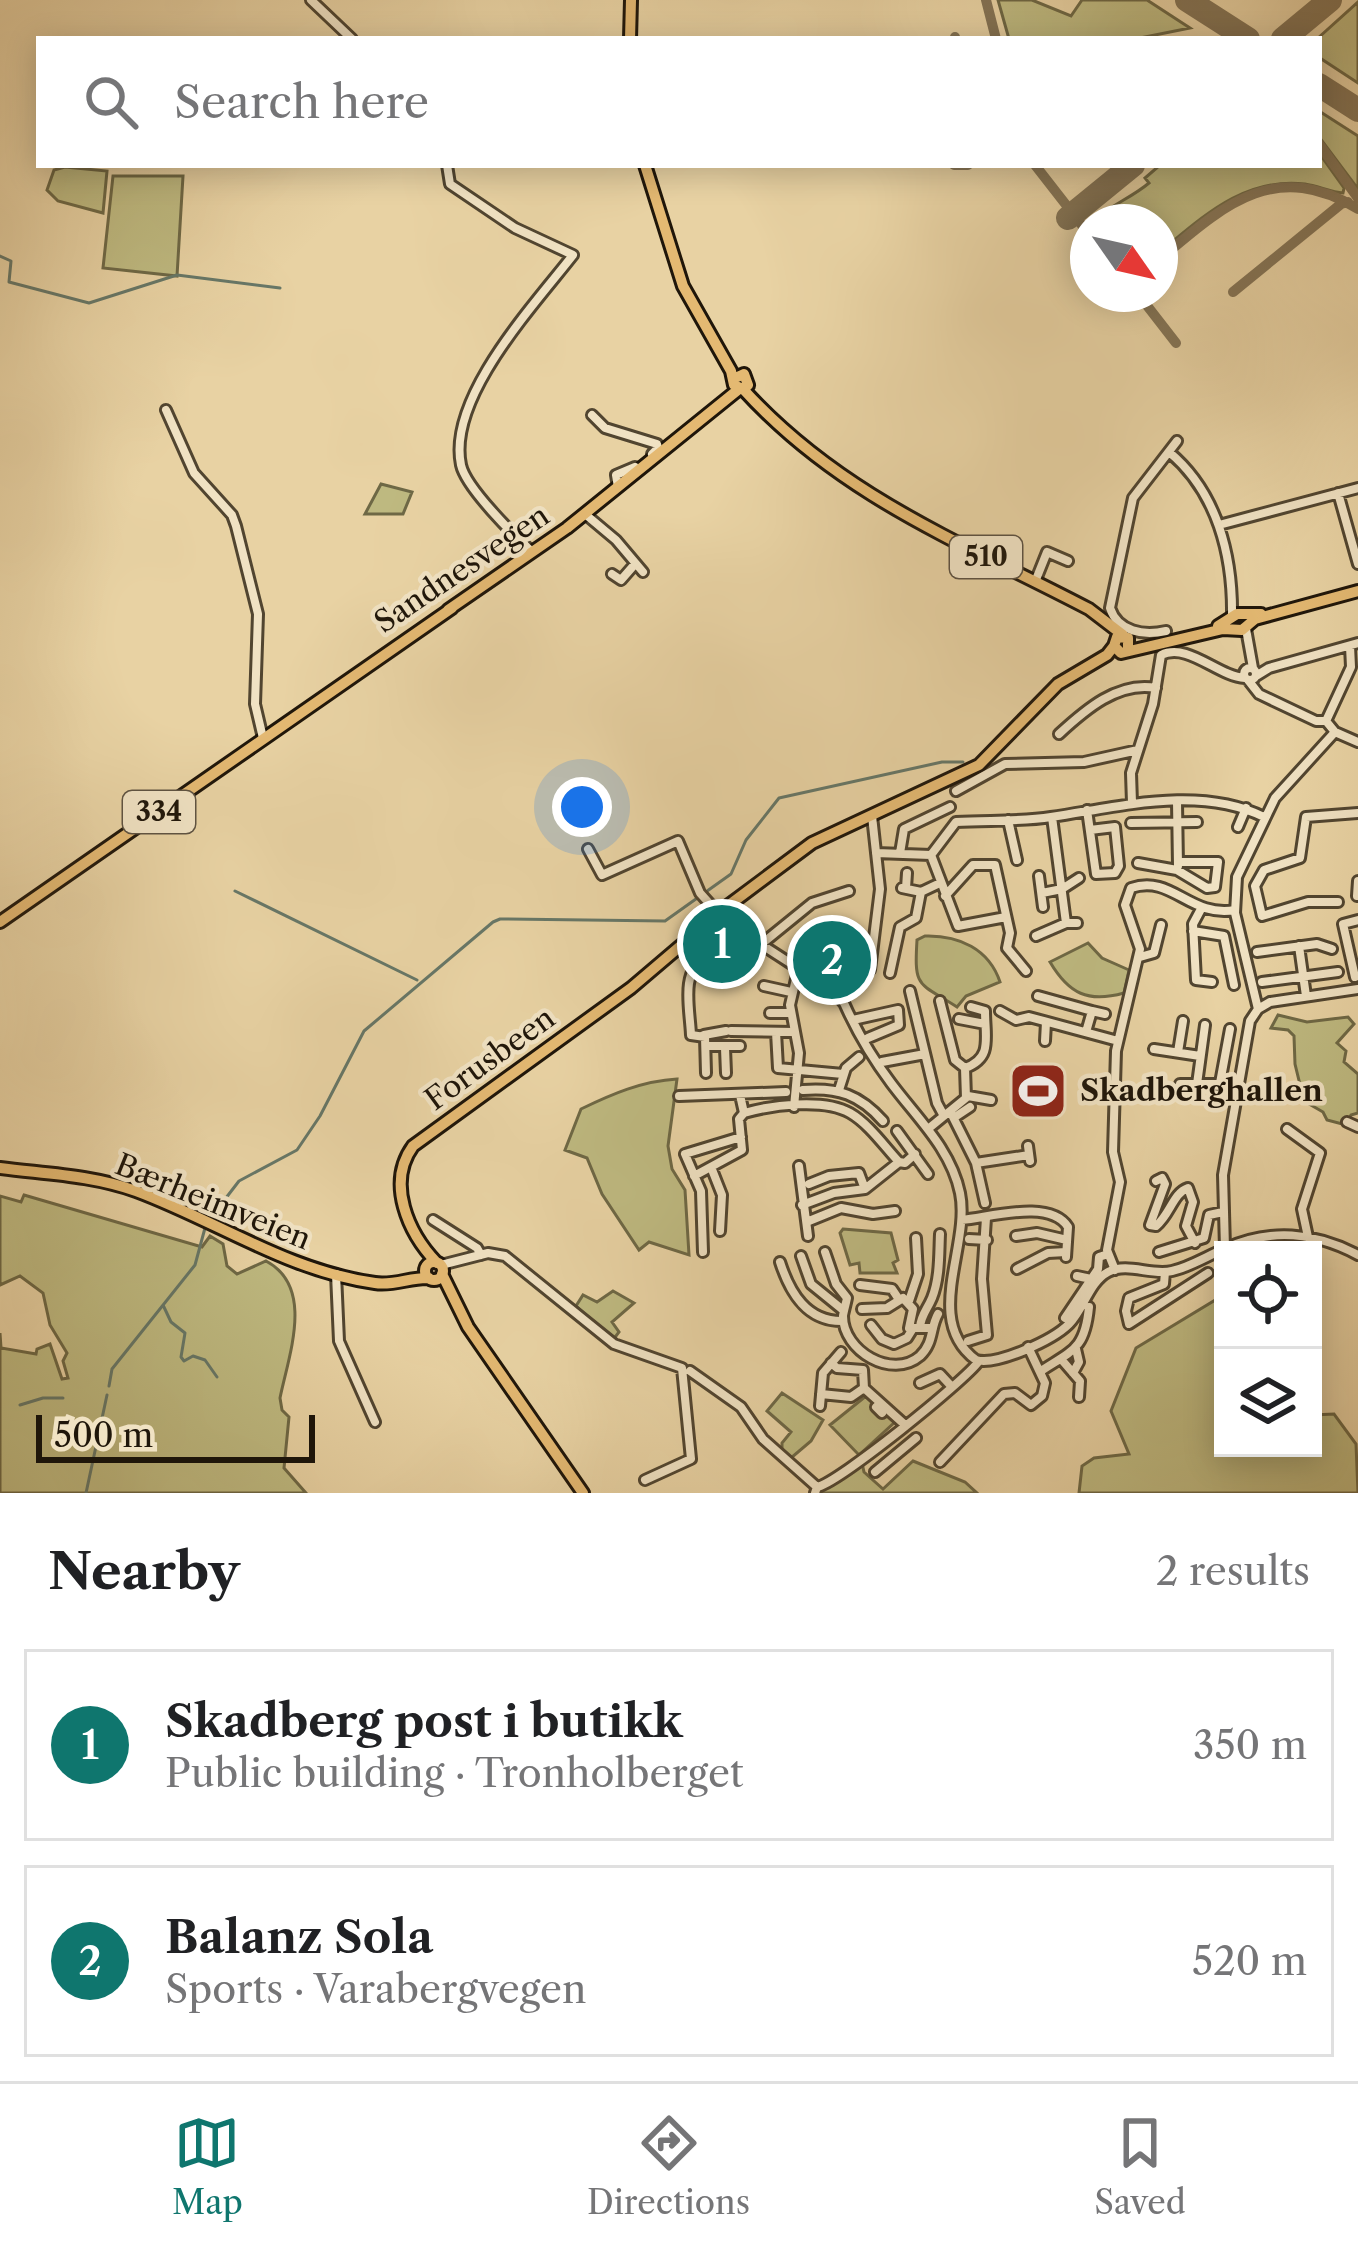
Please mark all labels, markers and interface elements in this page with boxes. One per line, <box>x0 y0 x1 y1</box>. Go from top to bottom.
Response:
search box <box>36 36 1322 168</box>
icon: search <box>78 69 144 135</box>
text: Search here <box>174 74 429 130</box>
north arrow <box>1070 204 1178 312</box>
street label: Sandnesvegen <box>367 496 556 641</box>
road number: 510 <box>950 536 1022 578</box>
your location <box>552 777 612 837</box>
road number: 334 <box>123 791 195 833</box>
pin: 1 <box>683 899 761 989</box>
pin: 2 <box>793 915 871 1005</box>
street label: Forusbeen <box>418 999 562 1118</box>
sports icon: Skadberghallen <box>1007 1060 1069 1122</box>
place label: Skadberghallen <box>1080 1072 1323 1109</box>
street label: Bærheimveien <box>110 1146 316 1258</box>
map controls <box>1214 1241 1322 1457</box>
button: locate <box>1214 1241 1322 1349</box>
button: layers <box>1214 1349 1322 1457</box>
scale bar <box>36 1409 315 1462</box>
text: 500 m <box>54 1415 153 1456</box>
text: Nearby <box>48 1540 240 1602</box>
text: 2 results <box>1156 1547 1310 1595</box>
text: Skadberg post i butikk <box>165 1693 683 1749</box>
text: 1 <box>81 1721 99 1769</box>
text: 350 m <box>1193 1721 1307 1769</box>
text: Public building · Tronholberget <box>165 1749 744 1797</box>
text: Balanz Sola <box>165 1909 433 1965</box>
text: 2 <box>78 1937 102 1985</box>
text: 520 m <box>1192 1937 1307 1985</box>
text: Sports · Varabergvegen <box>165 1965 586 2013</box>
tab: Map <box>172 2110 243 2223</box>
tab: Directions <box>587 2110 750 2223</box>
tab: Saved <box>1094 2110 1186 2223</box>

